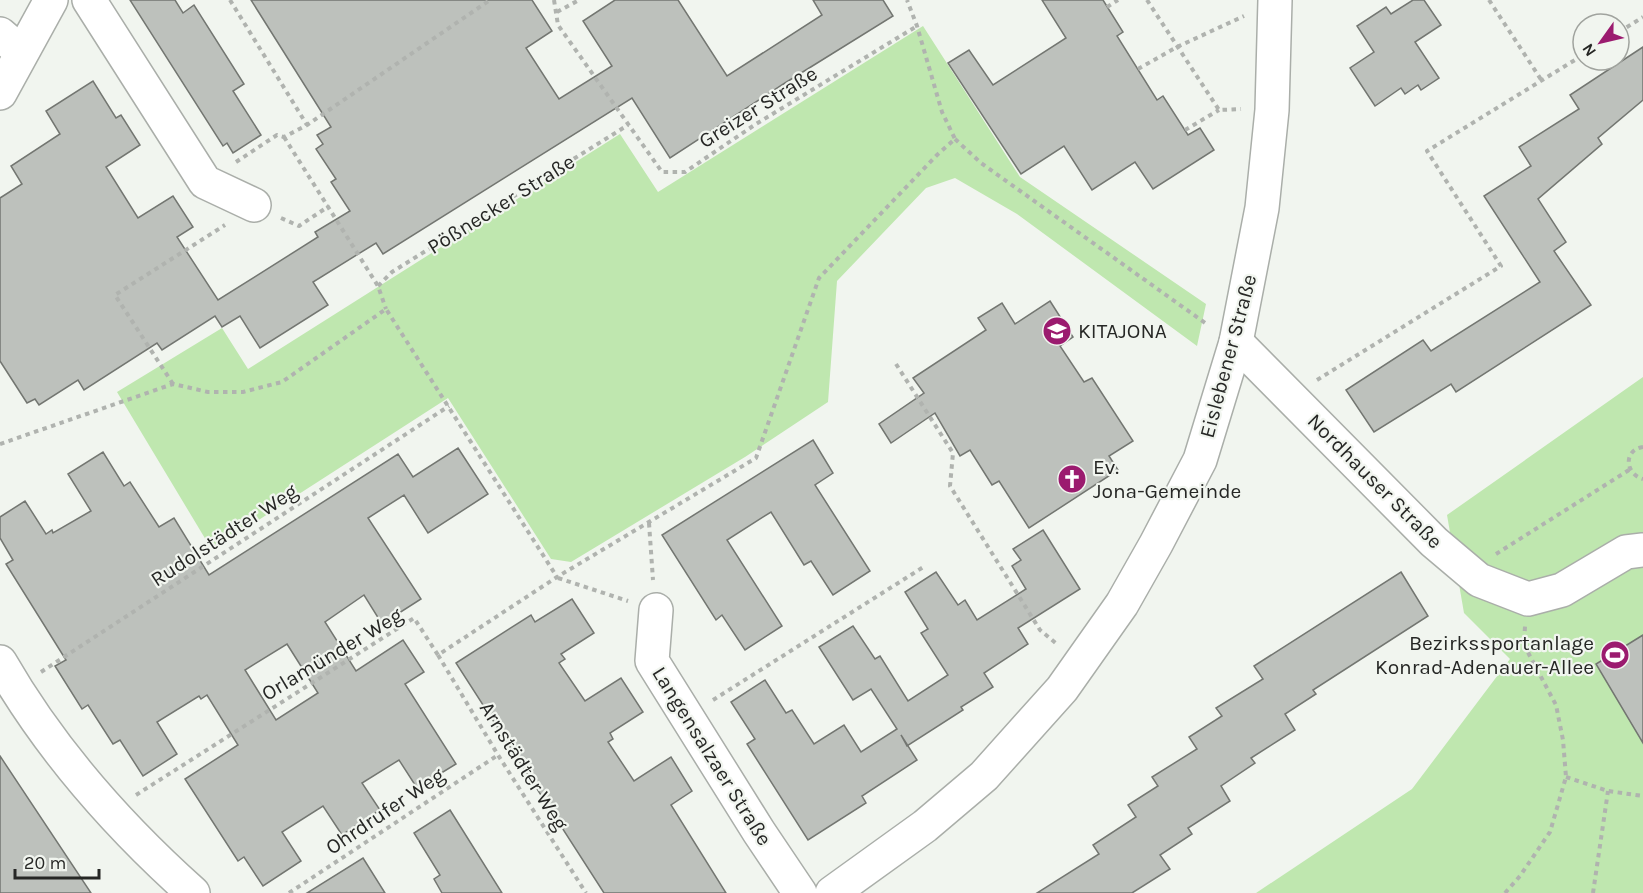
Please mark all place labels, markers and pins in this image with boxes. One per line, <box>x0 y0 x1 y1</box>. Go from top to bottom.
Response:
school or university icon: KITAJONA <box>1041 315 1073 347</box>
place label: KITAJONA <box>1078 319 1167 343</box>
place label: Ev. Jona-Gemeinde <box>1093 455 1241 503</box>
church icon: Ev. Jona-Gemeinde <box>1056 463 1088 495</box>
place label: Bezirkssportanlage Konrad-Adenauer-Allee <box>1375 631 1594 679</box>
sports icon: Bezirkssportanlage Konrad-Adenauer-Allee <box>1599 639 1631 671</box>

